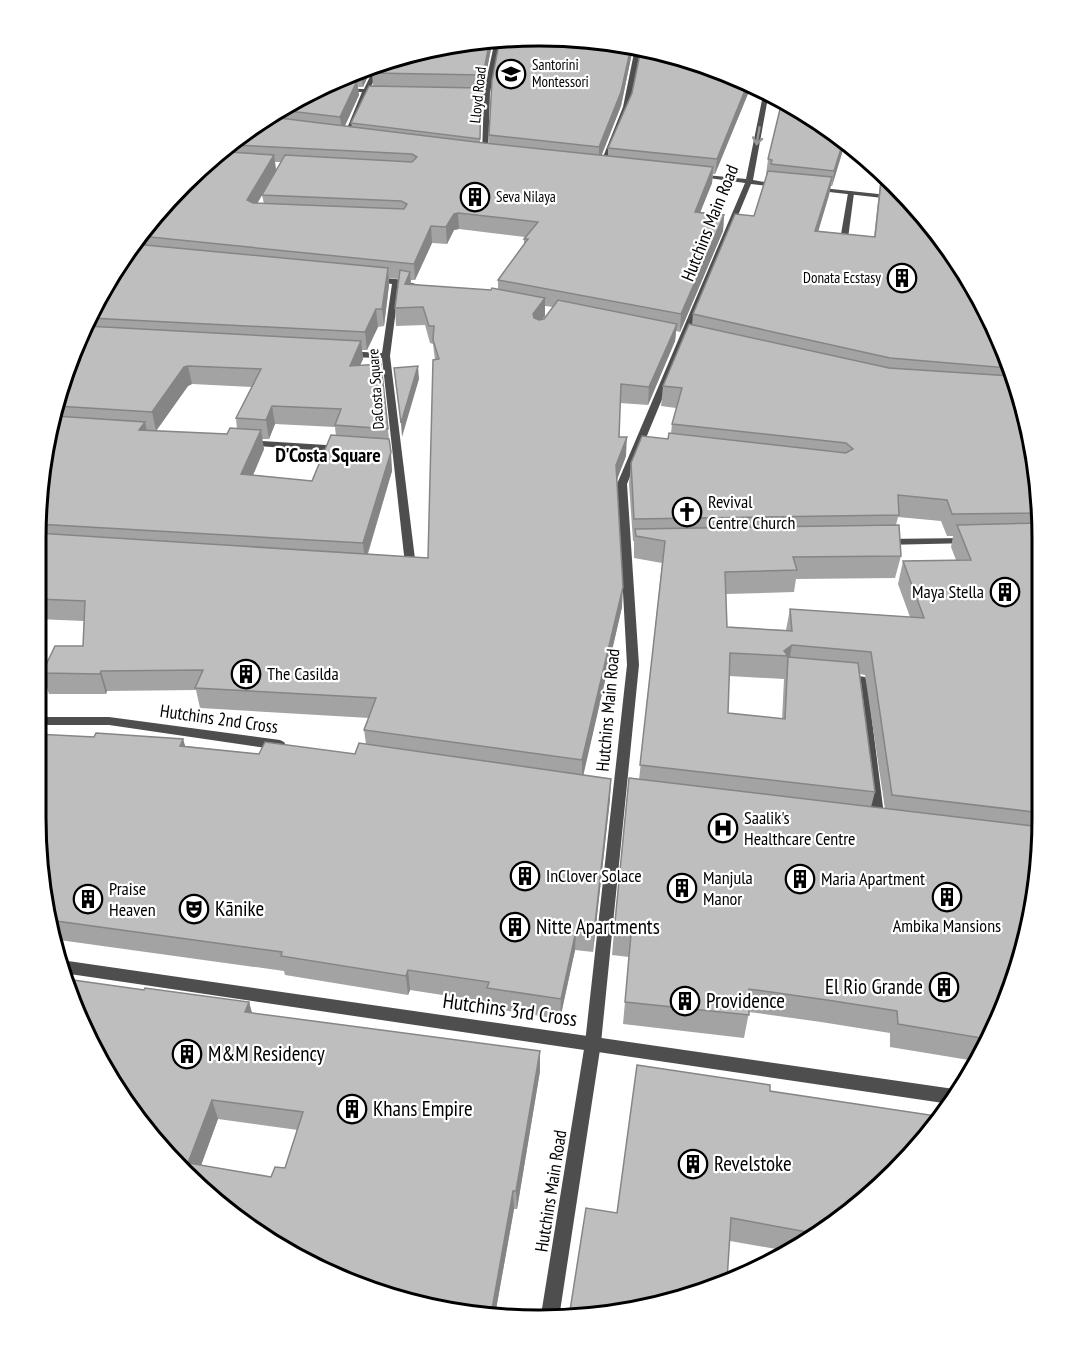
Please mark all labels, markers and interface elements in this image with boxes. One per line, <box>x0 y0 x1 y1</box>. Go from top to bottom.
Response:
place label: Santorini Montessori <box>532 55 589 91</box>
school or university icon: Santorini Montessori <box>495 58 527 90</box>
street label: Lloyd Road <box>465 66 490 124</box>
one-way arrow <box>752 126 763 146</box>
street label: Hutchins Main Road <box>676 161 743 284</box>
building icon: Seva Nilaya <box>459 181 491 213</box>
place label: Seva Nilaya <box>496 187 556 206</box>
building icon: Donata Ecstasy <box>886 262 918 294</box>
place label: Donata Ecstasy <box>803 268 881 287</box>
street label: DaCosta Square <box>363 348 388 430</box>
district label: D'Costa Square <box>275 442 381 468</box>
place label: Revival Centre Church <box>708 490 795 534</box>
church icon: Revival Centre Church <box>671 496 703 528</box>
building icon: Maya Stella <box>989 576 1021 608</box>
place label: Maya Stella <box>912 580 984 603</box>
street label: Hutchins Main Road <box>591 648 624 772</box>
building icon: The Casilda <box>230 658 262 690</box>
place label: The Casilda <box>267 662 339 685</box>
street label: Hutchins 2nd Cross <box>159 699 279 738</box>
place label: Saalik's Healthcare Centre <box>744 806 856 850</box>
hospital icon: Saalik's Healthcare Centre <box>707 812 739 844</box>
building icon: InClover Solace <box>509 860 541 892</box>
building icon: Maria Apartment <box>784 863 816 895</box>
place label: InClover Solace <box>546 864 642 887</box>
place label: Manjula Manor <box>703 866 753 910</box>
place label: Maria Apartment <box>821 867 925 890</box>
building icon: Manjula Manor <box>666 872 698 904</box>
place label: Praise Heaven <box>109 877 156 921</box>
building icon: Ambika Mansions <box>931 881 963 913</box>
building icon: Praise Heaven <box>72 883 104 915</box>
theatre icon: Kānike <box>178 893 210 925</box>
place label: Kānike <box>215 895 264 922</box>
building icon: Nitte Apartments <box>499 911 531 943</box>
place label: Nitte Apartments <box>536 913 660 940</box>
place label: Ambika Mansions <box>893 914 1001 937</box>
building icon: El Rio Grande <box>928 971 960 1003</box>
place label: El Rio Grande <box>825 973 923 1000</box>
building icon: Providence <box>669 985 701 1017</box>
street label: Hutchins 3rd Cross <box>441 987 579 1032</box>
place label: Providence <box>706 987 785 1014</box>
building icon: M&M Residency <box>171 1038 203 1070</box>
place label: M&M Residency <box>208 1040 325 1067</box>
building icon: Khans Empire <box>336 1093 368 1125</box>
place label: Khans Empire <box>373 1095 473 1122</box>
street label: Hutchins Main Road <box>530 1128 572 1254</box>
building icon: Revelstoke <box>677 1148 709 1180</box>
place label: Revelstoke <box>714 1150 792 1177</box>

